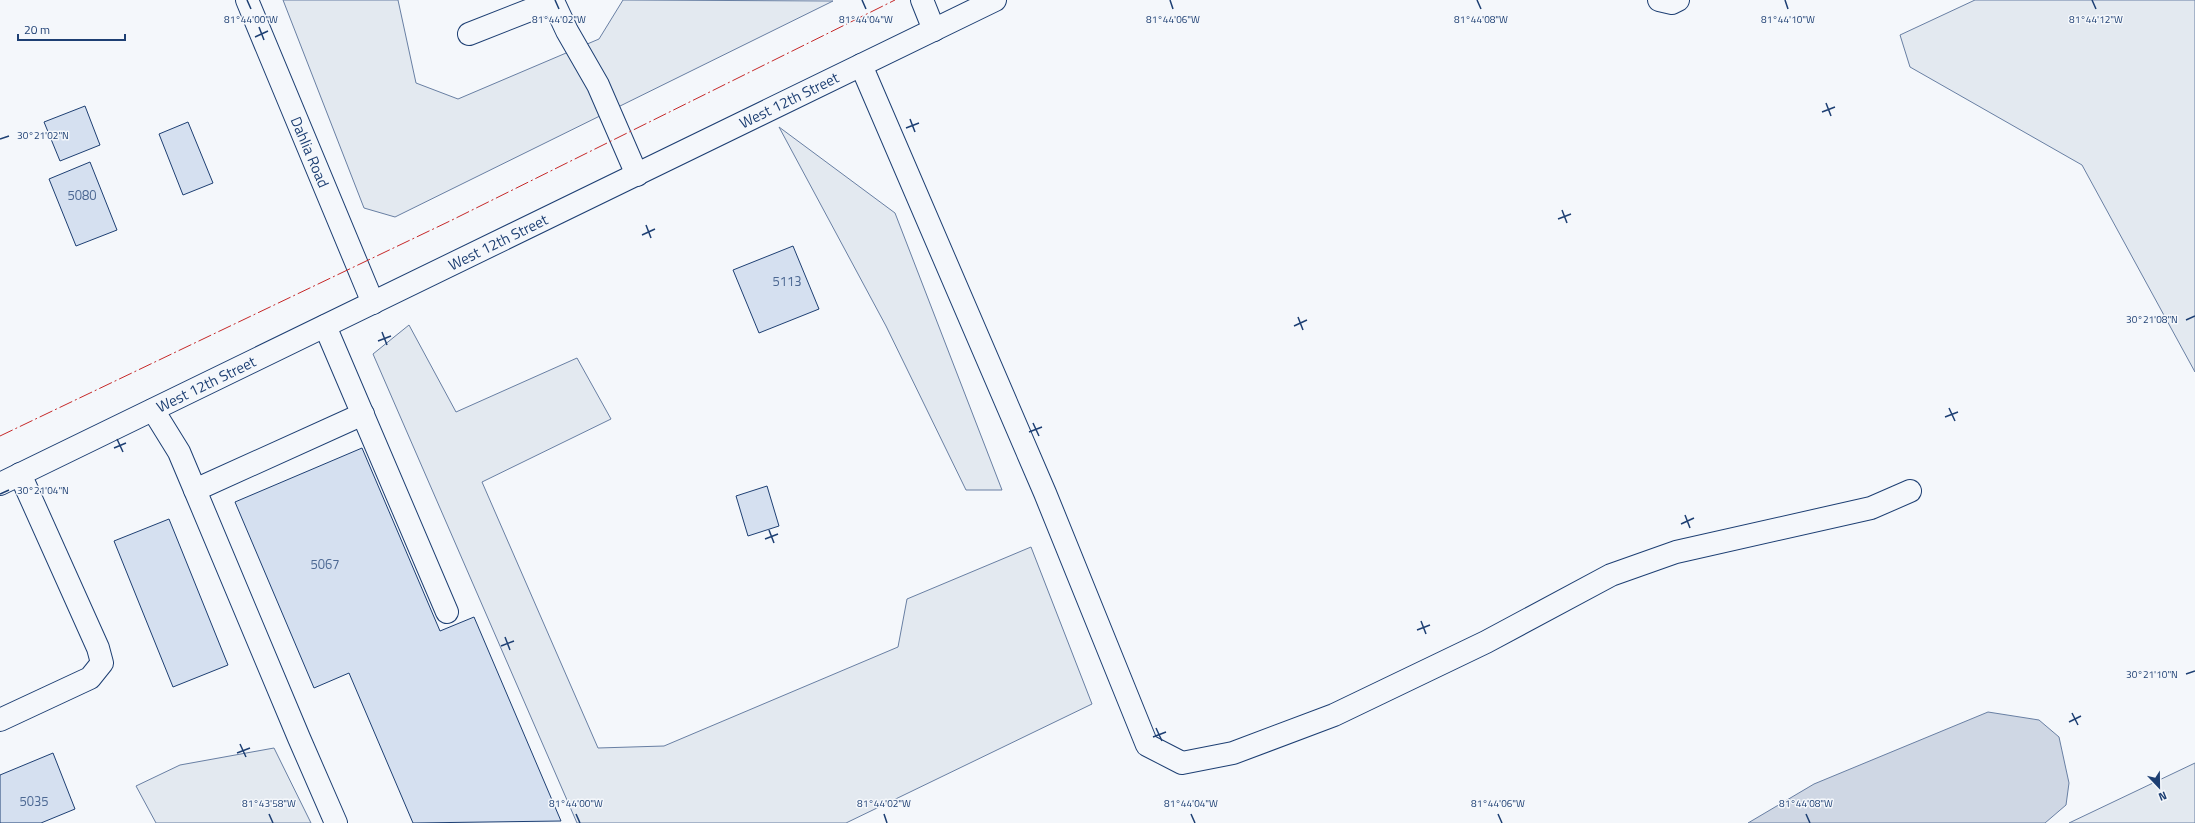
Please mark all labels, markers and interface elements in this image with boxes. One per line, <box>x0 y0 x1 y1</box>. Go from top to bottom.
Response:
text: 81°44'00"W <box>224 12 278 27</box>
text: 81°44'02"W <box>532 12 586 27</box>
text: 81°44'04"W <box>839 12 893 27</box>
text: 81°44'06"W <box>1146 12 1200 27</box>
text: 81°44'08"W <box>1454 12 1508 27</box>
text: 81°44'10"W <box>1761 12 1815 27</box>
text: 81°44'12"W <box>2069 12 2123 27</box>
scale bar <box>18 16 125 42</box>
text: 20 m <box>24 20 50 39</box>
street label: West 12th Street <box>735 66 843 134</box>
street label: Dahlia Road <box>285 113 335 191</box>
text: 30°21'02"N <box>17 128 69 143</box>
house number: 5080 <box>67 185 97 205</box>
street label: West 12th Street <box>444 208 552 276</box>
house number: 5113 <box>772 271 802 291</box>
text: 30°21'08"N <box>2126 312 2178 327</box>
street label: West 12th Street <box>152 350 260 418</box>
text: 30°21'04"N <box>17 483 69 498</box>
house number: 5067 <box>310 554 340 574</box>
text: 30°21'10"N <box>2126 667 2178 682</box>
north arrow <box>2139 767 2179 807</box>
text: N <box>2156 787 2169 805</box>
house number: 5035 <box>19 791 49 811</box>
text: 81°43'58"W <box>242 796 296 811</box>
text: 81°44'00"W <box>549 796 603 811</box>
text: 81°44'02"W <box>857 796 911 811</box>
text: 81°44'04"W <box>1164 796 1218 811</box>
text: 81°44'06"W <box>1471 796 1525 811</box>
text: 81°44'08"W <box>1779 796 1833 811</box>

